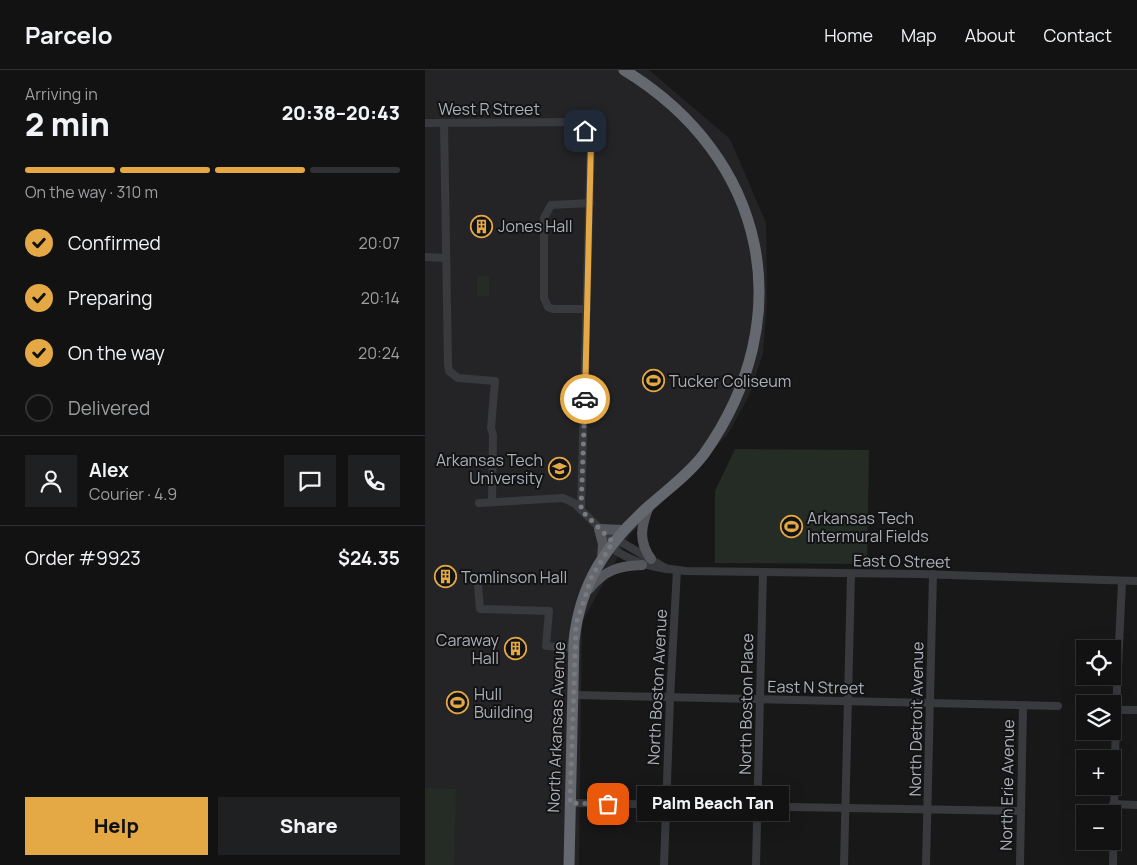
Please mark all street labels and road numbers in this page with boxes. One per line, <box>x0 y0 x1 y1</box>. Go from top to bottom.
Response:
street label: West R Street <box>438 98 540 120</box>
street label: East O Street <box>853 549 951 573</box>
street label: North Boston Avenue <box>642 609 672 765</box>
street label: North Boston Place <box>734 633 758 775</box>
street label: North Arkansas Avenue <box>542 641 570 813</box>
street label: North Detroit Avenue <box>904 641 928 797</box>
street label: East N Street <box>767 675 865 699</box>
street label: North Erie Avenue <box>995 719 1019 851</box>

